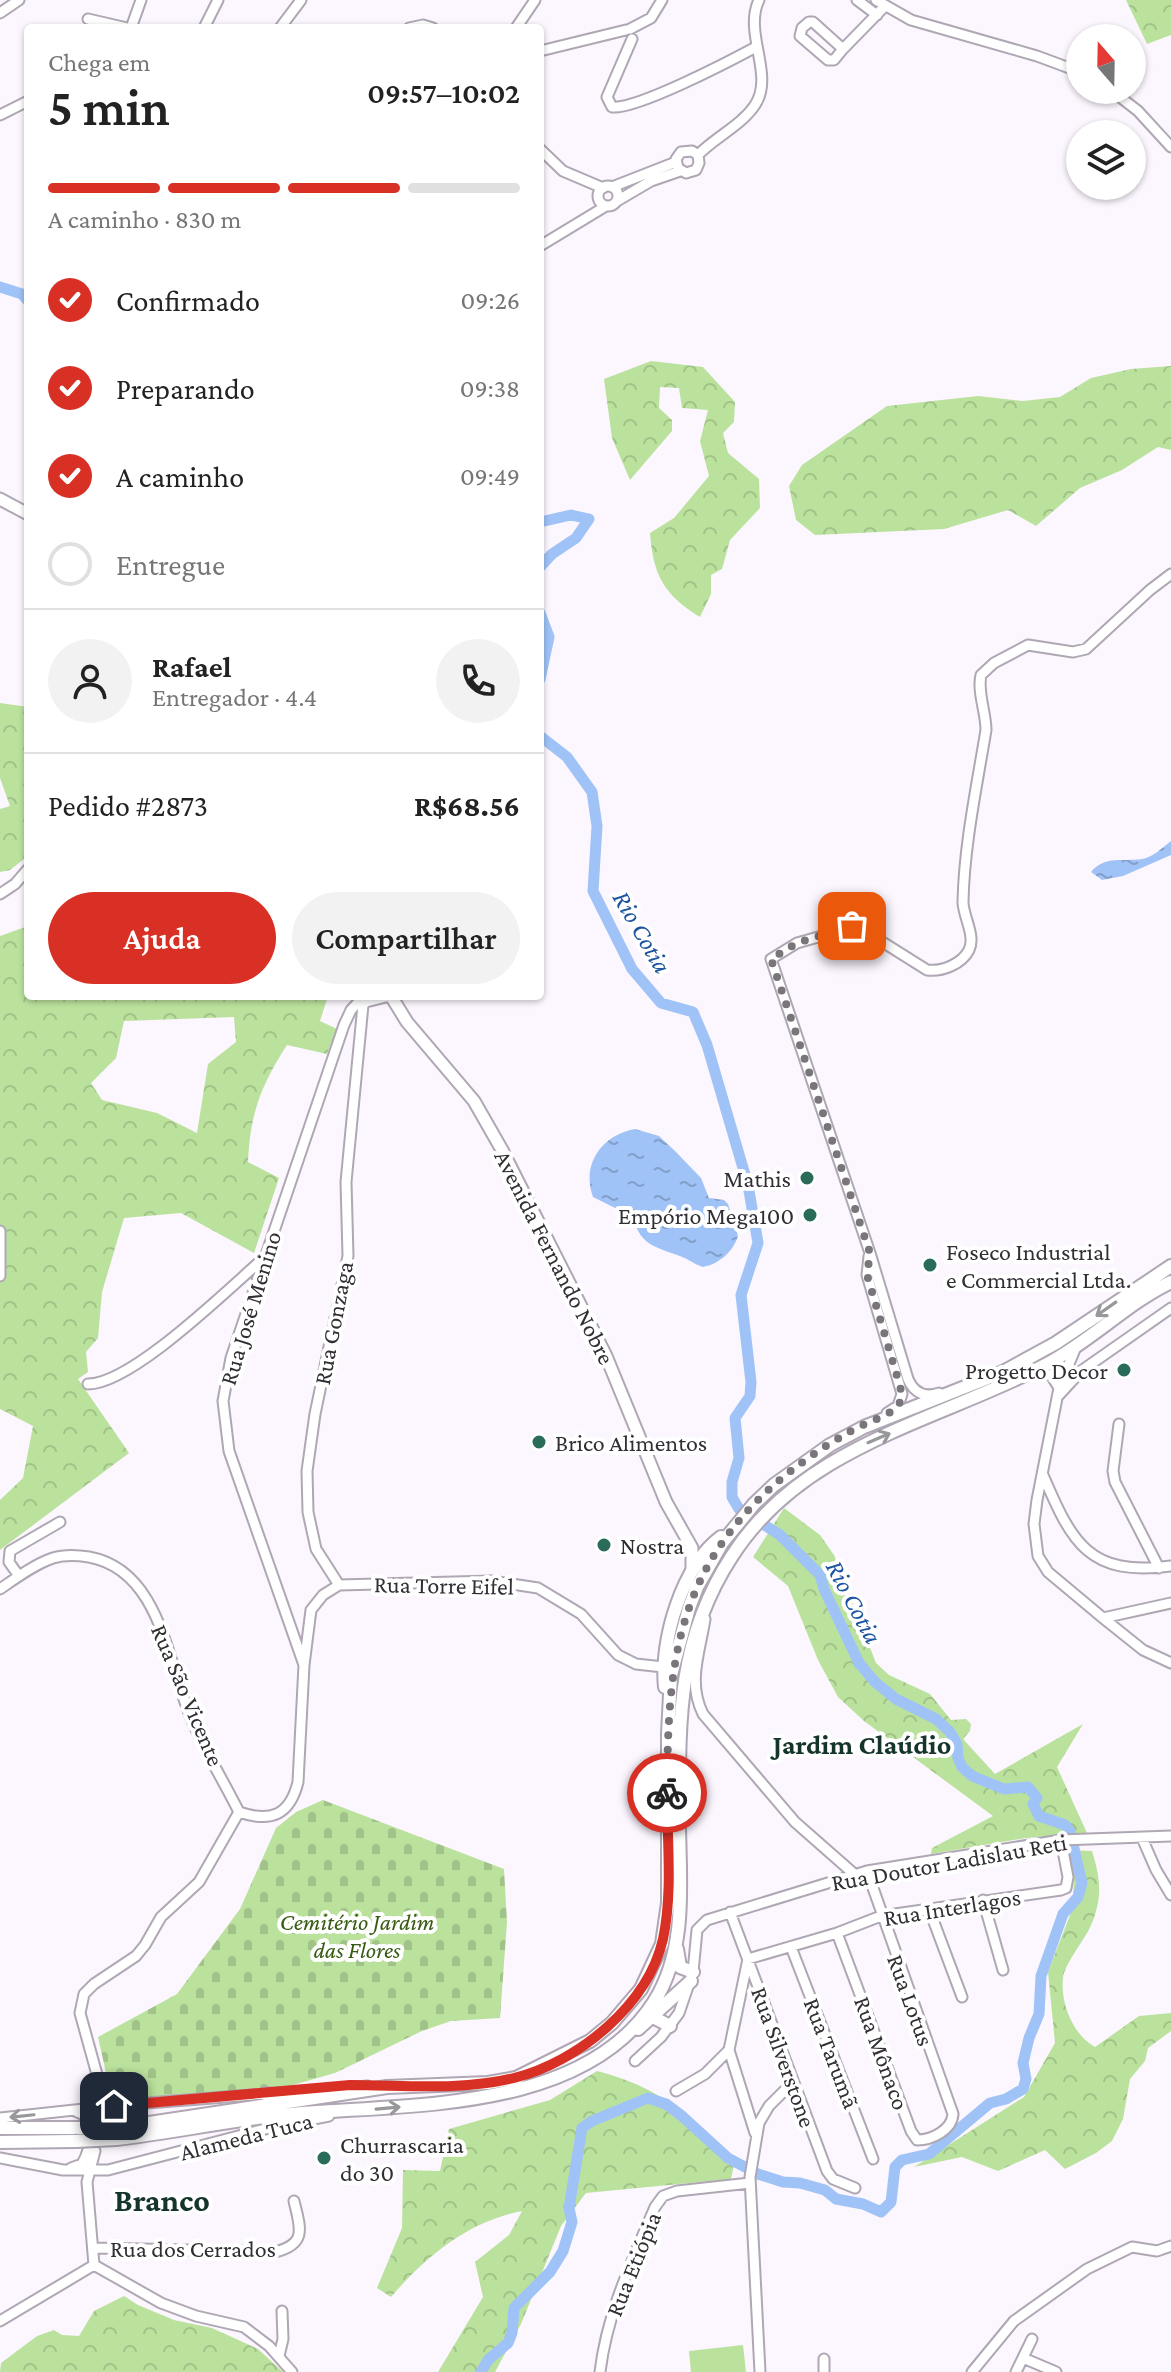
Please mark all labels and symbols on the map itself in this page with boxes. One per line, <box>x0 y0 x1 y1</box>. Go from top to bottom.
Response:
north arrow <box>1066 24 1146 104</box>
water label: Rio Cotia <box>607 886 677 978</box>
pin <box>818 892 886 960</box>
street label: Avenida Fernando Nobre <box>489 1145 621 1369</box>
place label: Mathis <box>723 1165 791 1192</box>
marker: Mathis <box>798 1169 816 1187</box>
place label: Empório Mega100 <box>618 1202 794 1229</box>
marker: Empório Mega100 <box>801 1206 819 1224</box>
street label: Rua José Menino <box>214 1228 286 1388</box>
place label: Foseco Industrial e Commercial Ltda. <box>946 1238 1131 1293</box>
marker: Foseco Industrial e Commercial Ltda. <box>921 1256 939 1274</box>
street label: Rua Gonzaga <box>308 1259 358 1387</box>
one-way arrow <box>1096 1300 1117 1317</box>
place label: Progetto Decor <box>965 1357 1108 1384</box>
marker: Progetto Decor <box>1115 1361 1133 1379</box>
place label: Brico Alimentos <box>555 1429 707 1456</box>
one-way arrow <box>866 1430 891 1445</box>
marker: Brico Alimentos <box>530 1433 548 1451</box>
place label: Nostra <box>620 1532 684 1559</box>
marker: Nostra <box>595 1536 613 1554</box>
water label: Rio Cotia <box>820 1555 888 1649</box>
street label: Rua Torre Eifel <box>374 1570 514 1600</box>
street label: Rua São Vicente <box>146 1620 230 1770</box>
district label: Jardim Claúdio <box>770 1729 951 1760</box>
courier <box>627 1753 707 1833</box>
street label: Rua Doutor Ladislau Reti <box>829 1828 1069 1896</box>
street label: Rua Interlagos <box>882 1883 1022 1931</box>
park label: Cemitério Jardim das Flores <box>280 1908 434 1963</box>
street label: Rua Lotus <box>882 1951 940 2049</box>
street label: Rua Silverstone <box>746 1983 822 2131</box>
street label: Rua Mônaco <box>849 1993 915 2113</box>
street label: Rua Tarumã <box>799 1994 865 2112</box>
pin <box>80 2072 148 2140</box>
one-way arrow <box>374 2100 401 2115</box>
street label: Alameda Tuca <box>177 2106 315 2166</box>
one-way arrow <box>9 2108 36 2123</box>
place label: Churrascaria do 30 <box>340 2131 464 2186</box>
marker: Churrascaria do 30 <box>315 2149 333 2167</box>
district label: Branco <box>114 2182 210 2218</box>
street label: Rua Etiópia <box>600 2208 666 2320</box>
street label: Rua dos Cerrados <box>110 2235 276 2262</box>

